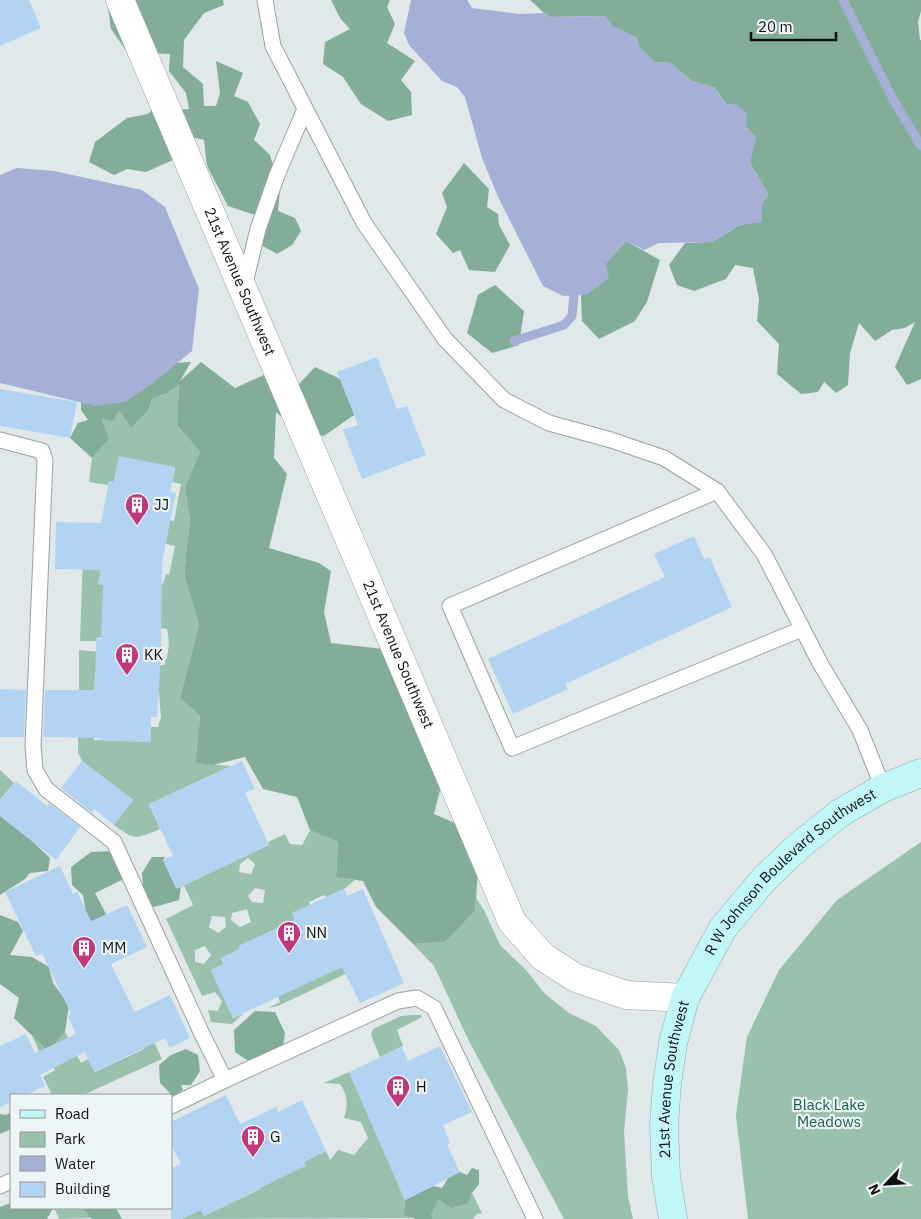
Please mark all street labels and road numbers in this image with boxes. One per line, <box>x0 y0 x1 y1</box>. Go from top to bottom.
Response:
street label: 21st Avenue Southwest <box>200 204 280 358</box>
street label: 21st Avenue Southwest <box>359 577 439 731</box>
street label: R W Johnson Boulevard Southwest <box>700 784 879 958</box>
street label: 21st Avenue Southwest <box>654 998 693 1159</box>

